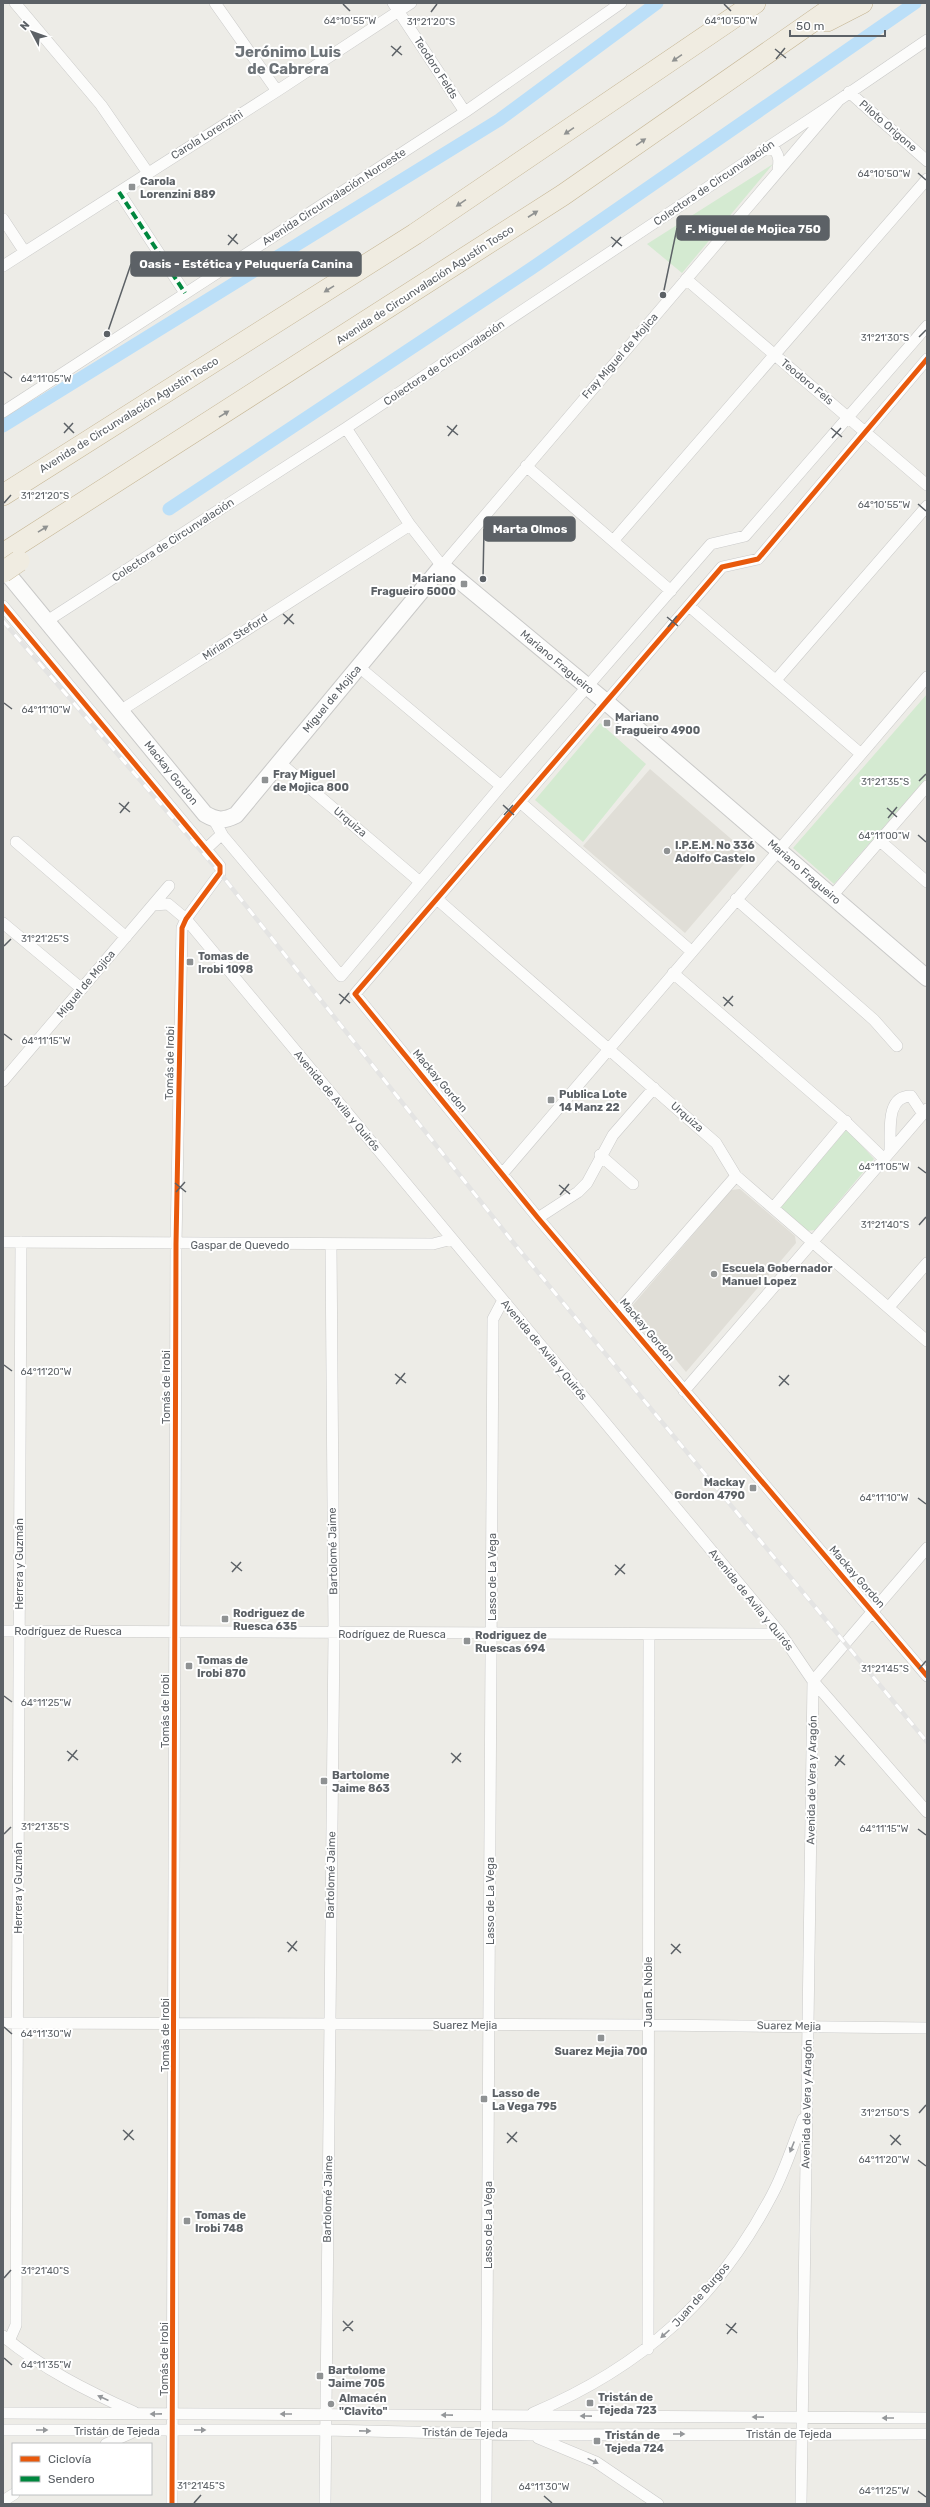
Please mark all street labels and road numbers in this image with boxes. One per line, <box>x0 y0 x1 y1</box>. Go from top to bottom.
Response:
street label: Teodoro Felds <box>411 35 461 102</box>
street label: Piloto Origone <box>857 97 919 155</box>
street label: Carola Lorenzini <box>169 108 245 162</box>
street label: Colectora de Circunvalación <box>651 138 777 228</box>
street label: Avenida Circunvalación Noroeste <box>260 146 408 248</box>
street label: Avenida de Circunvalación Agustín Tosco <box>334 223 516 347</box>
street label: Fray Miguel de Mojica <box>579 311 661 401</box>
street label: Colectora de Circunvalación <box>381 318 507 408</box>
street label: Avenida de Circunvalación Agustín Tosco <box>37 354 221 476</box>
street label: Teodoro Fels <box>778 356 836 408</box>
street label: Colectora de Circunvalación <box>109 496 237 584</box>
street label: Miriam Steford <box>200 611 270 663</box>
street label: Mariano Fragueiro <box>517 627 597 697</box>
street label: Miguel de Mojica <box>300 663 364 735</box>
street label: Mackay Gordon <box>141 738 201 808</box>
street label: Urquiza <box>331 804 369 840</box>
street label: Mariano Fragueiro <box>765 837 843 907</box>
street label: Miguel de Mojica <box>54 948 118 1020</box>
street label: Tomás de Irobi <box>163 1026 177 1100</box>
street label: Mackay Gordon <box>410 1047 470 1115</box>
street label: Avenida de Avila y Quirós <box>291 1048 383 1154</box>
street label: Urquiza <box>668 1099 706 1135</box>
street label: Gaspar de Quevedo <box>191 1239 289 1252</box>
street label: Mackay Gordon <box>617 1296 677 1364</box>
street label: Avenida de Avila y Quirós <box>498 1297 590 1403</box>
street label: Tomás de Irobi <box>160 1350 173 1424</box>
street label: Bartolomé Jaime <box>326 1507 340 1595</box>
street label: Herrera y Guzmán <box>13 1518 26 1610</box>
street label: Lasso de La Vega <box>486 1533 499 1621</box>
street label: Mackay Gordon <box>826 1543 888 1611</box>
street label: Avenida de Avila y Quirós <box>706 1547 796 1654</box>
street label: Rodríguez de Ruesca <box>14 1625 122 1638</box>
street label: Rodríguez de Ruesca <box>338 1628 446 1641</box>
street label: Tomás de Irobi <box>159 1674 172 1748</box>
street label: Avenida de Vera y Aragón <box>804 1715 820 1845</box>
street label: Bartolomé Jaime <box>324 1831 338 1919</box>
street label: Herrera y Guzmán <box>12 1842 25 1934</box>
street label: Lasso de La Vega <box>484 1857 497 1945</box>
street label: Juan B. Noble <box>642 1956 655 2028</box>
street label: Tomás de Irobi <box>159 1998 172 2072</box>
street label: Suarez Mejia <box>433 2019 497 2032</box>
street label: Suarez Mejia <box>757 2019 821 2033</box>
street label: Avenida de Vera y Aragón <box>799 2039 815 2169</box>
street label: Bartolomé Jaime <box>321 2155 335 2243</box>
street label: Lasso de La Vega <box>482 2181 495 2269</box>
street label: Juan de Burgos <box>670 2260 733 2330</box>
street label: Tomás de Irobi <box>158 2322 171 2396</box>
street label: Tristán de Tejeda <box>74 2425 160 2438</box>
street label: Tristán de Tejeda <box>422 2426 508 2440</box>
street label: Tristán de Tejeda <box>746 2428 832 2441</box>

